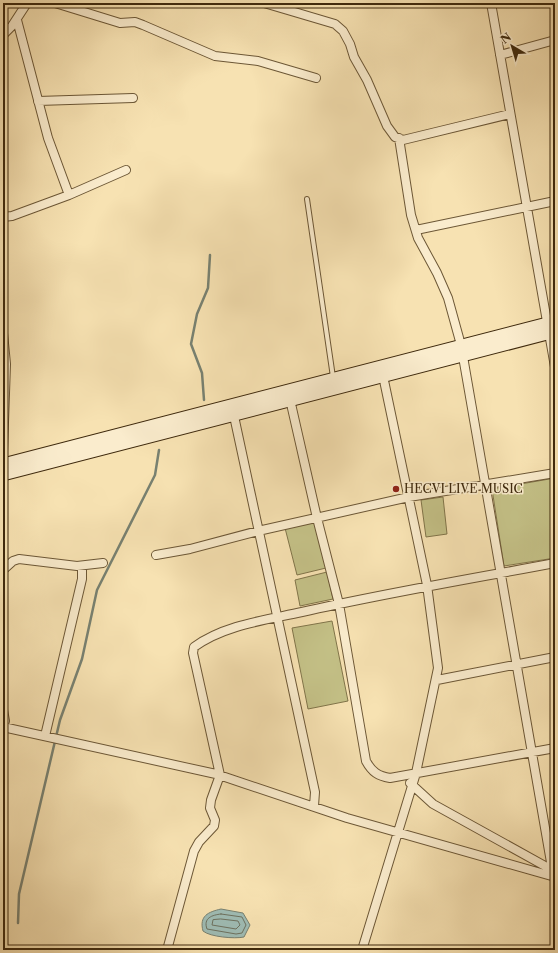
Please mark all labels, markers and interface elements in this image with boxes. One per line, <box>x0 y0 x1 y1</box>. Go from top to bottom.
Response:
north arrow <box>492 26 532 66</box>
text: N <box>498 29 514 47</box>
place label: HECVI LIVE MUSIC <box>404 481 523 496</box>
marker: HECVI LIVE MUSIC <box>391 484 401 494</box>

